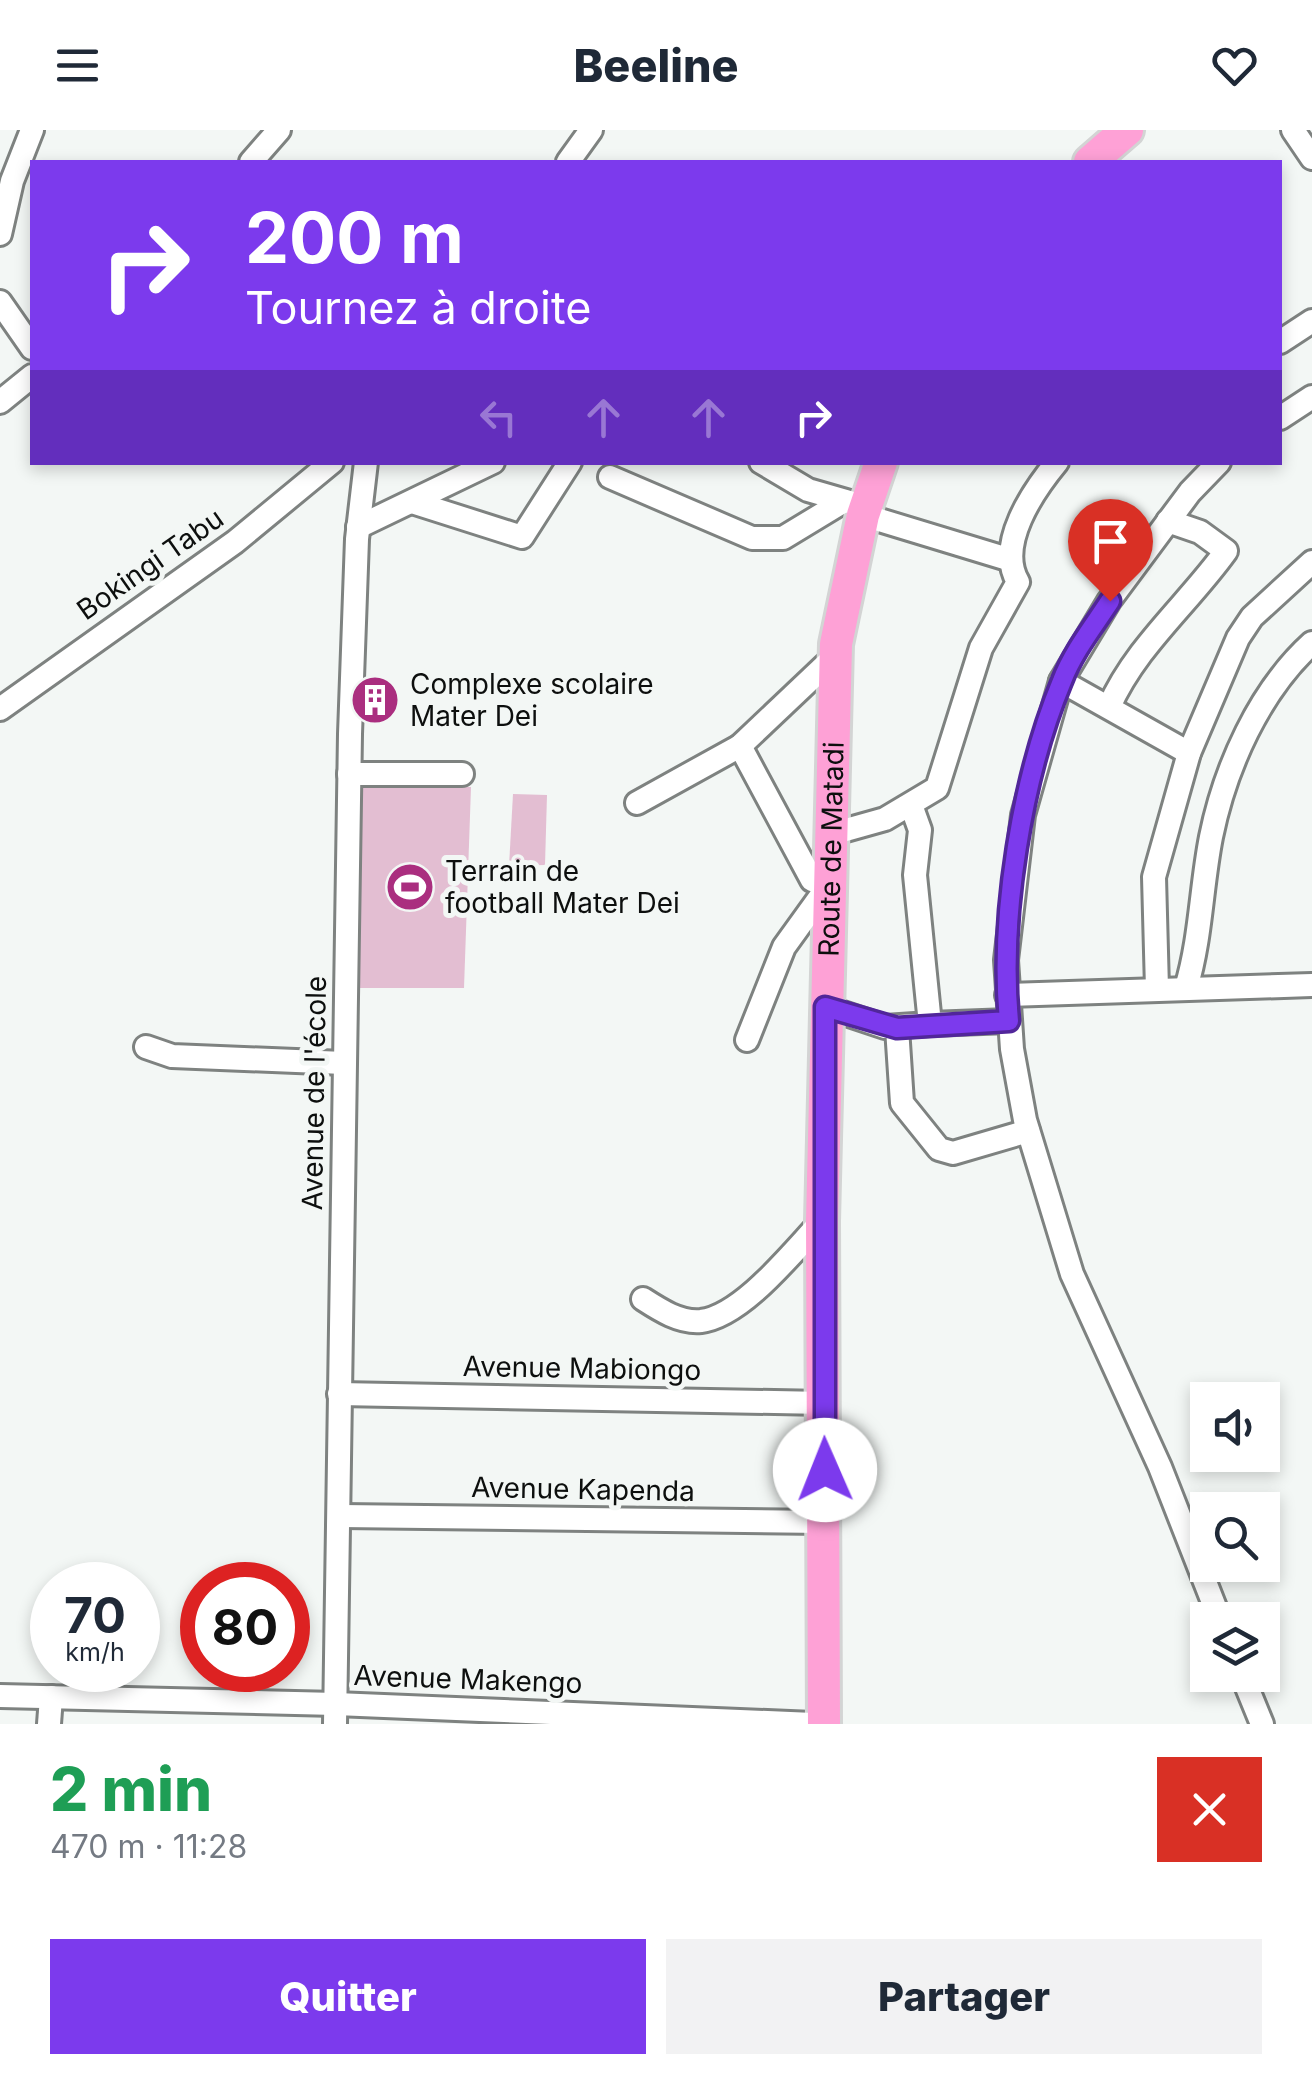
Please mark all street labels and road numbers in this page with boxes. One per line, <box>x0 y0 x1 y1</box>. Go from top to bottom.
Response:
street label: Bokingi Tabu <box>70 501 230 627</box>
street label: Route de Matadi <box>811 741 851 957</box>
street label: Avenue de l'école <box>295 975 333 1211</box>
street label: Avenue Mabiongo <box>462 1349 702 1387</box>
street label: Avenue Kapenda <box>471 1470 695 1508</box>
street label: Avenue Makengo <box>353 1658 583 1700</box>

